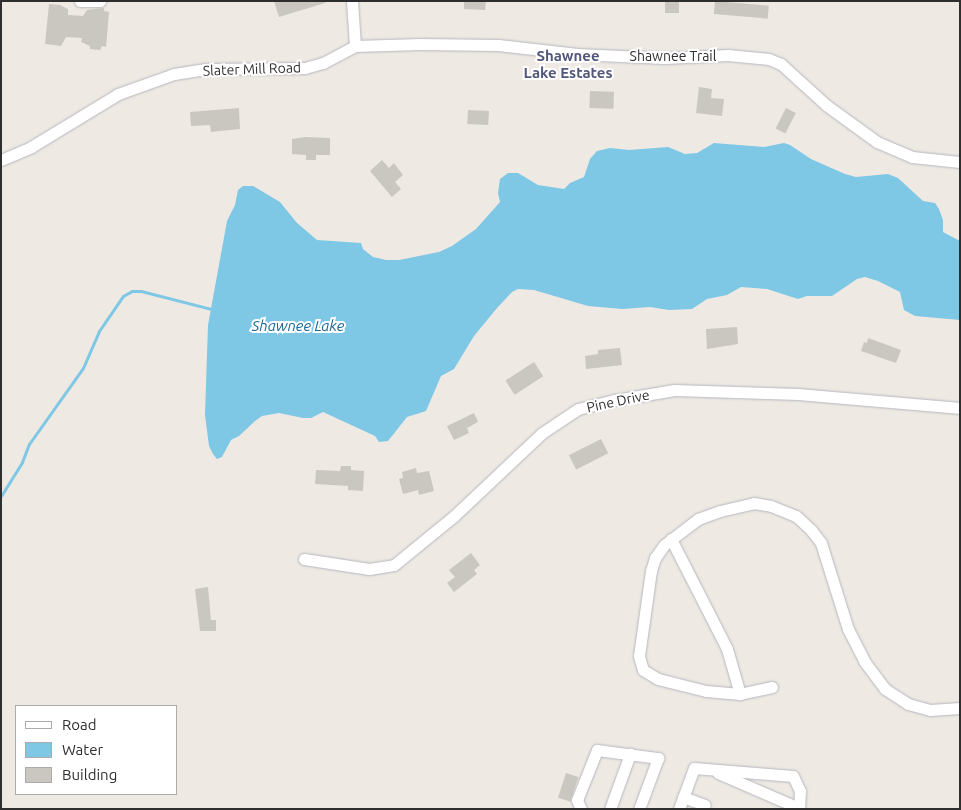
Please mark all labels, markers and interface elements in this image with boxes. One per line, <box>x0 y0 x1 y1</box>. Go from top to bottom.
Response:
district label: Shawnee Lake Estates <box>523 46 613 81</box>
street label: Shawnee Trail <box>630 48 716 64</box>
street label: Slater Mill Road <box>203 59 301 79</box>
water label: Shawnee Lake <box>252 317 344 335</box>
street label: Pine Drive <box>585 386 651 416</box>
legend <box>15 705 178 795</box>
text: Road <box>62 716 97 733</box>
text: Water <box>62 741 103 758</box>
text: Building <box>62 766 117 783</box>

